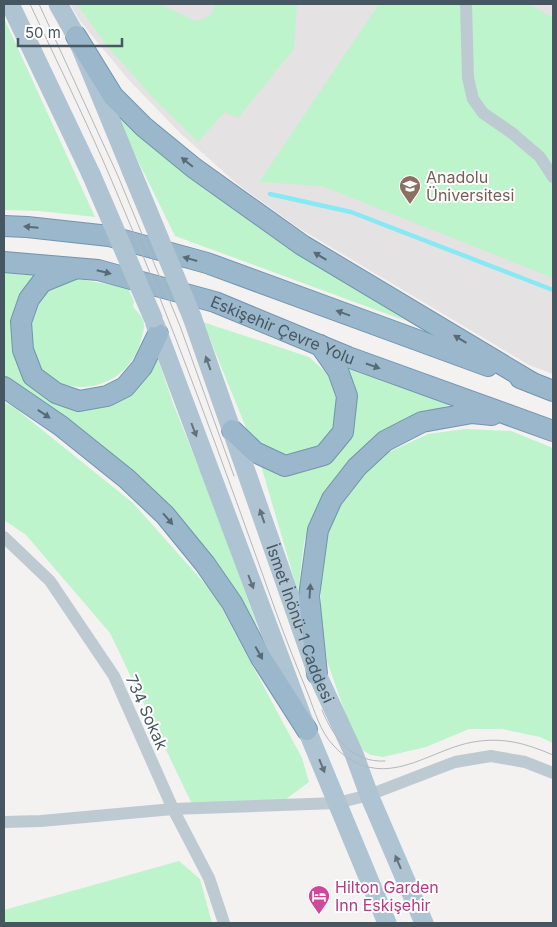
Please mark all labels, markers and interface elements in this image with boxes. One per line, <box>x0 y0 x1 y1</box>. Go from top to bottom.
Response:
scale bar <box>18 15 121 47</box>
text: 50 m <box>25 23 61 42</box>
one-way arrow <box>181 157 194 168</box>
place label: Anadolu Üniversitesi <box>426 167 514 205</box>
school or university icon: Anadolu Üniversitesi <box>398 174 422 205</box>
one-way arrow <box>23 223 39 231</box>
one-way arrow <box>314 251 327 260</box>
one-way arrow <box>183 254 198 262</box>
one-way arrow <box>97 268 112 276</box>
street label: Eskişehir Çevre Yolu <box>208 291 358 369</box>
one-way arrow <box>335 309 350 317</box>
one-way arrow <box>453 335 466 344</box>
one-way arrow <box>204 355 211 370</box>
one-way arrow <box>366 362 381 370</box>
one-way arrow <box>37 409 51 419</box>
one-way arrow <box>191 422 198 437</box>
one-way arrow <box>257 509 265 524</box>
one-way arrow <box>162 512 174 524</box>
street label: İsmet İnönü-1 Caddesi <box>262 541 339 706</box>
one-way arrow <box>247 575 255 590</box>
one-way arrow <box>306 583 314 599</box>
one-way arrow <box>255 645 263 660</box>
street label: 734 Sokak <box>122 671 172 753</box>
one-way arrow <box>318 759 326 773</box>
one-way arrow <box>394 854 402 869</box>
place label: Hilton Garden Inn Eskişehir <box>335 877 439 915</box>
hotel icon: Hilton Garden Inn Eskişehir <box>307 884 331 915</box>

